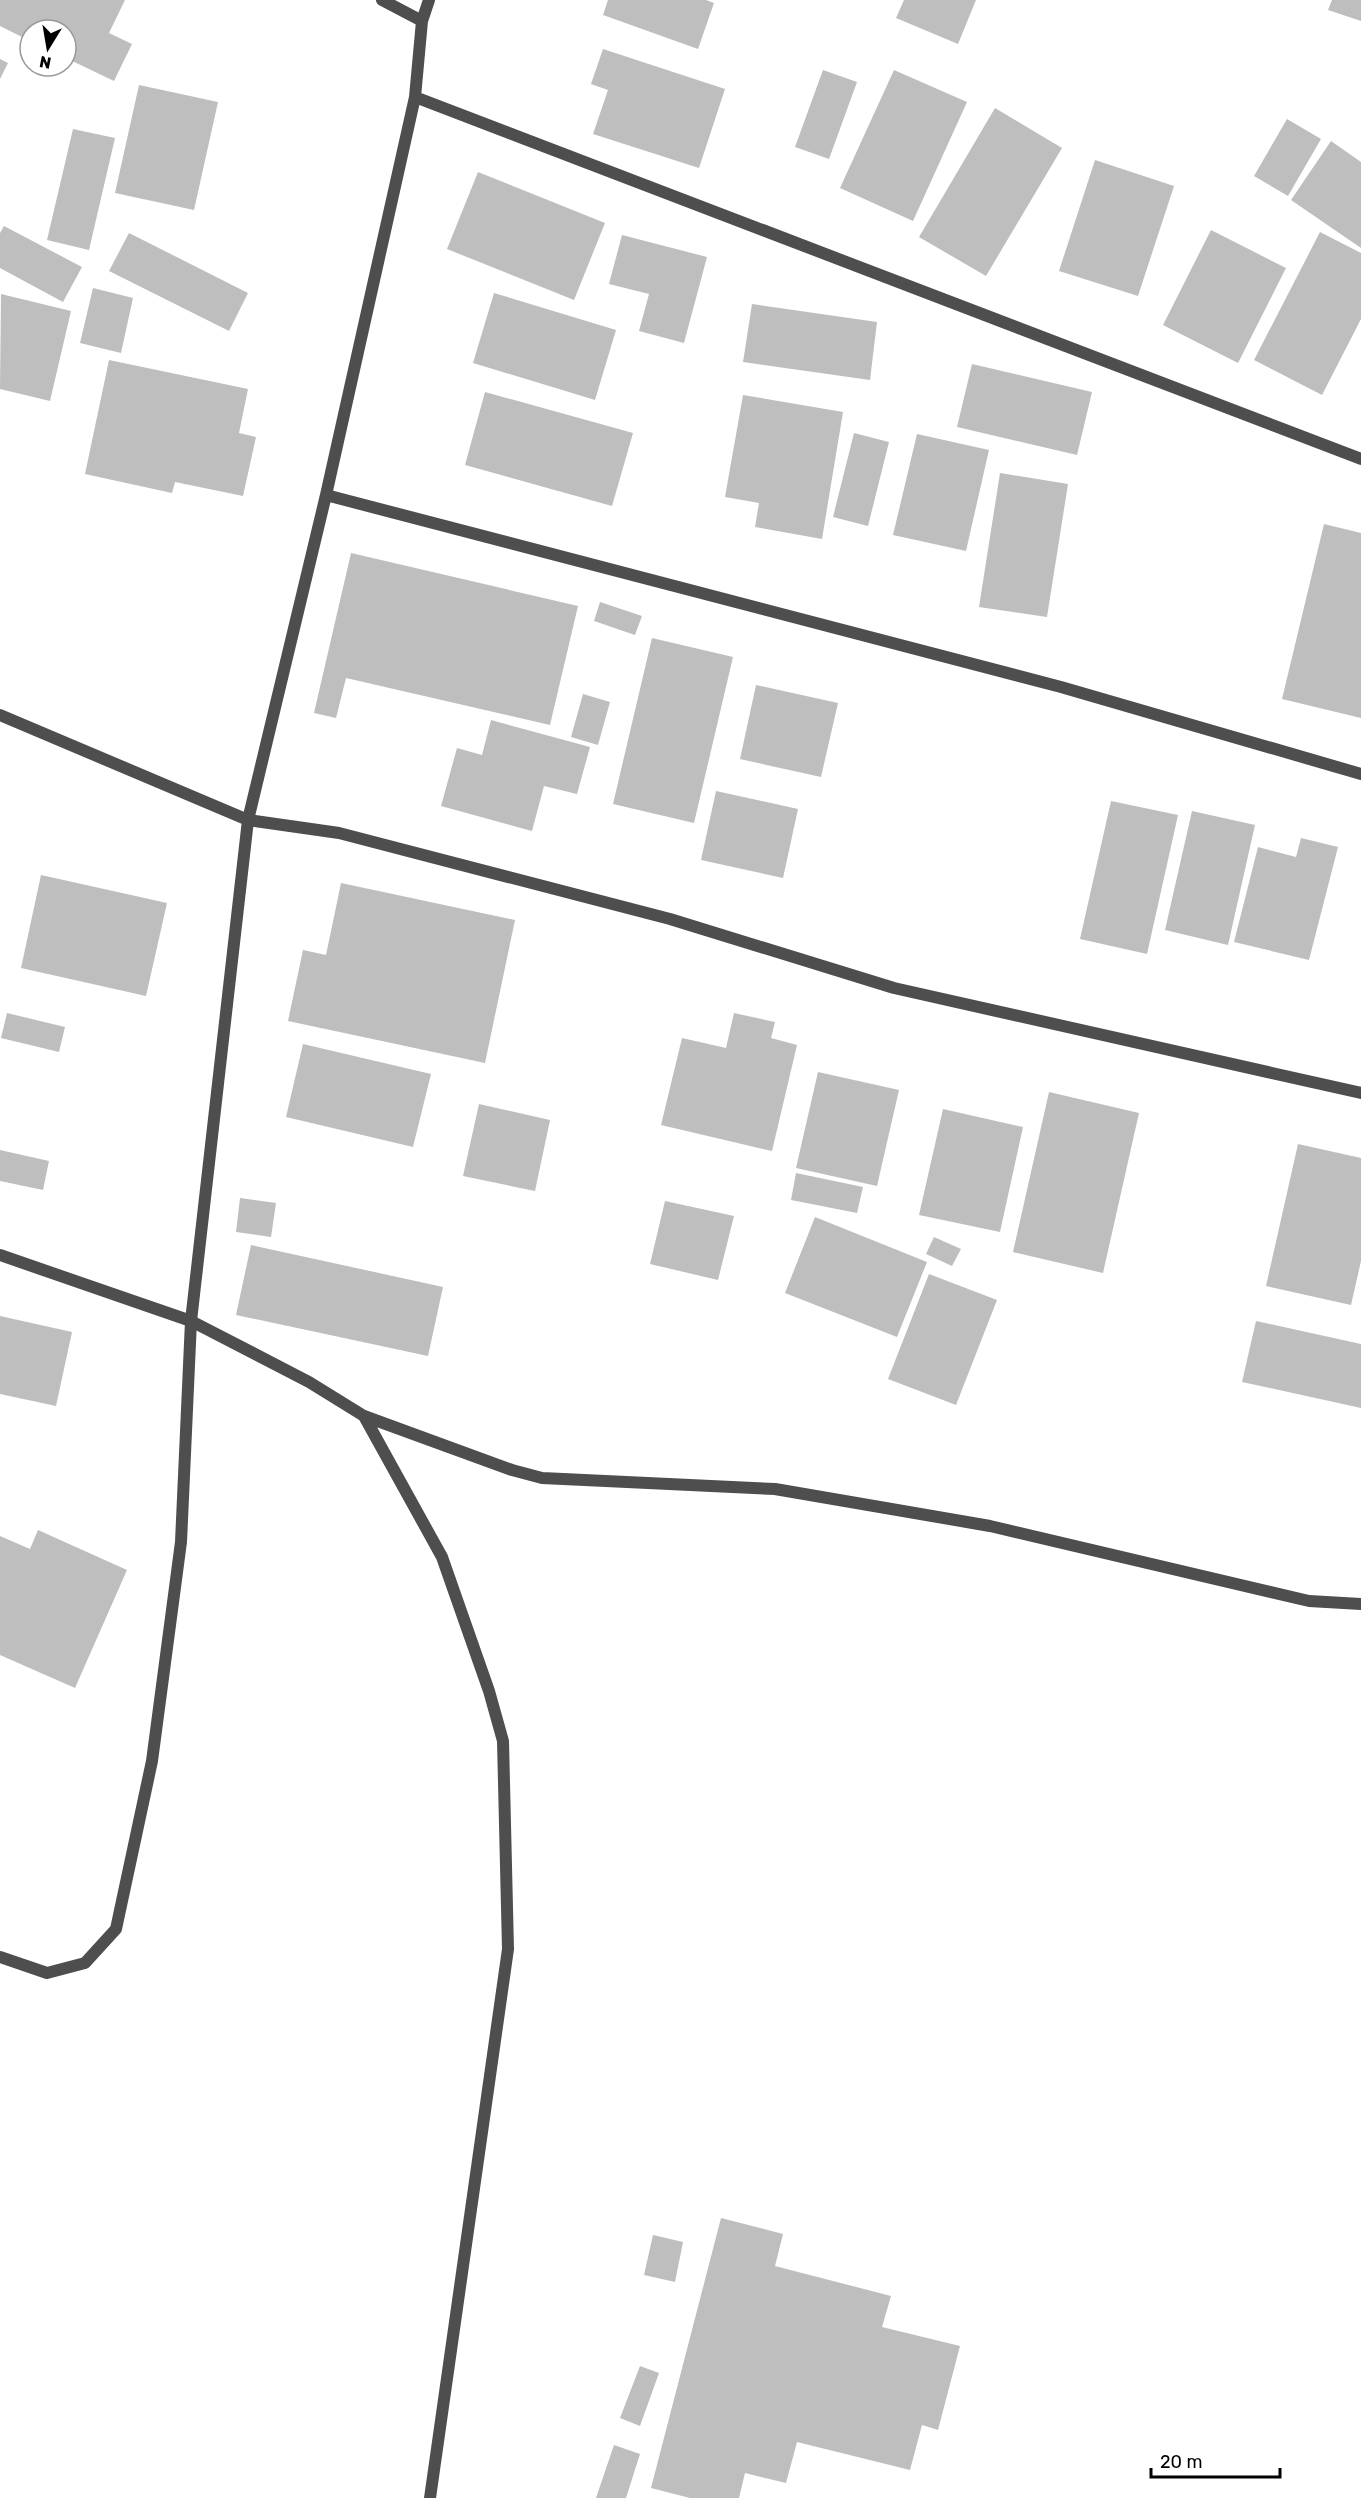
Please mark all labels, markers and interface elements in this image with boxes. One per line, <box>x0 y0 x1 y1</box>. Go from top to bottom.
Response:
north arrow <box>18 18 78 78</box>
text: N <box>38 52 53 73</box>
scale bar <box>1151 2441 1280 2479</box>
text: 20 m <box>1160 2451 1202 2473</box>

